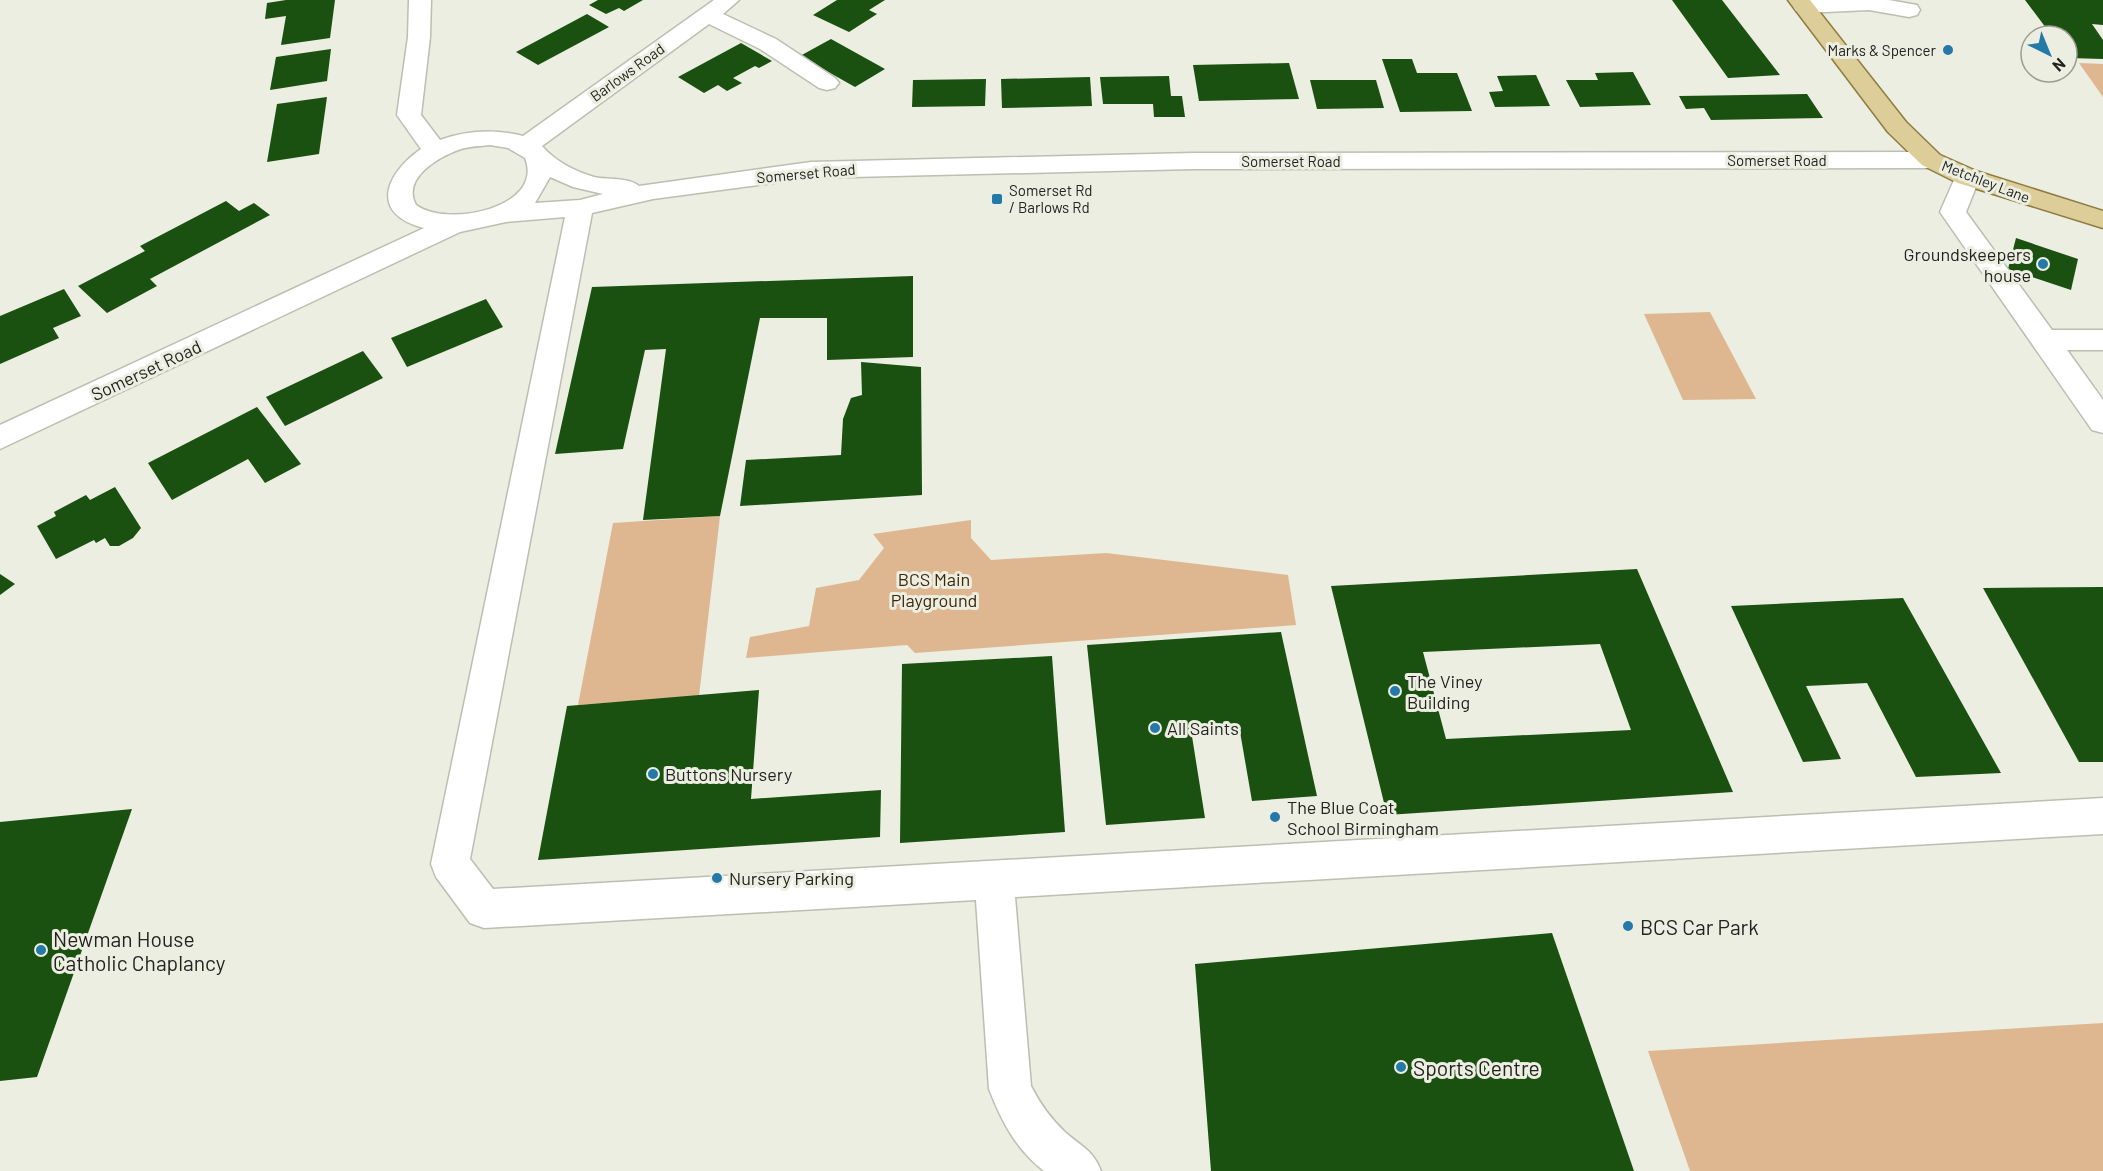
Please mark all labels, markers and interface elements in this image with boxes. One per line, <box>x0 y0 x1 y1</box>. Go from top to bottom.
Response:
north arrow <box>2019 24 2079 84</box>
street label: Barlows Road <box>586 39 668 105</box>
place label: Marks & Spencer <box>1827 41 1937 59</box>
marker: Marks & Spencer <box>1941 43 1955 57</box>
text: N <box>2049 55 2070 76</box>
street label: Somerset Road <box>1727 151 1827 169</box>
street label: Somerset Road <box>1241 152 1341 170</box>
street label: Metchley Lane <box>1939 156 2033 206</box>
street label: Somerset Road <box>756 160 856 186</box>
place label: Somerset Rd / Barlows Rd <box>1009 181 1093 216</box>
marker: Somerset Rd / Barlows Rd <box>990 192 1004 206</box>
place label: Groundskeepers house <box>1904 243 2031 286</box>
marker: Groundskeepers house <box>2036 257 2050 271</box>
street label: Somerset Road <box>87 335 205 405</box>
park label: BCS Main Playground <box>891 568 977 611</box>
place label: The Viney Building <box>1407 670 1482 713</box>
marker: The Viney Building <box>1388 684 1402 698</box>
place label: All Saints <box>1167 717 1239 739</box>
marker: All Saints <box>1148 721 1162 735</box>
place label: Buttons Nursery <box>665 763 792 785</box>
marker: Buttons Nursery <box>646 767 660 781</box>
place label: The Blue Coat School Birmingham <box>1287 796 1439 839</box>
marker: The Blue Coat School Birmingham <box>1268 810 1282 824</box>
place label: Nursery Parking <box>729 867 854 889</box>
marker: Nursery Parking <box>710 871 724 885</box>
place label: BCS Car Park <box>1640 914 1759 939</box>
marker: BCS Car Park <box>1621 919 1635 933</box>
place label: Newman House Catholic Chaplancy <box>53 926 226 975</box>
marker: Newman House Catholic Chaplancy <box>34 943 48 957</box>
place label: Sports Centre <box>1413 1055 1540 1080</box>
marker: Sports Centre <box>1394 1060 1408 1074</box>

